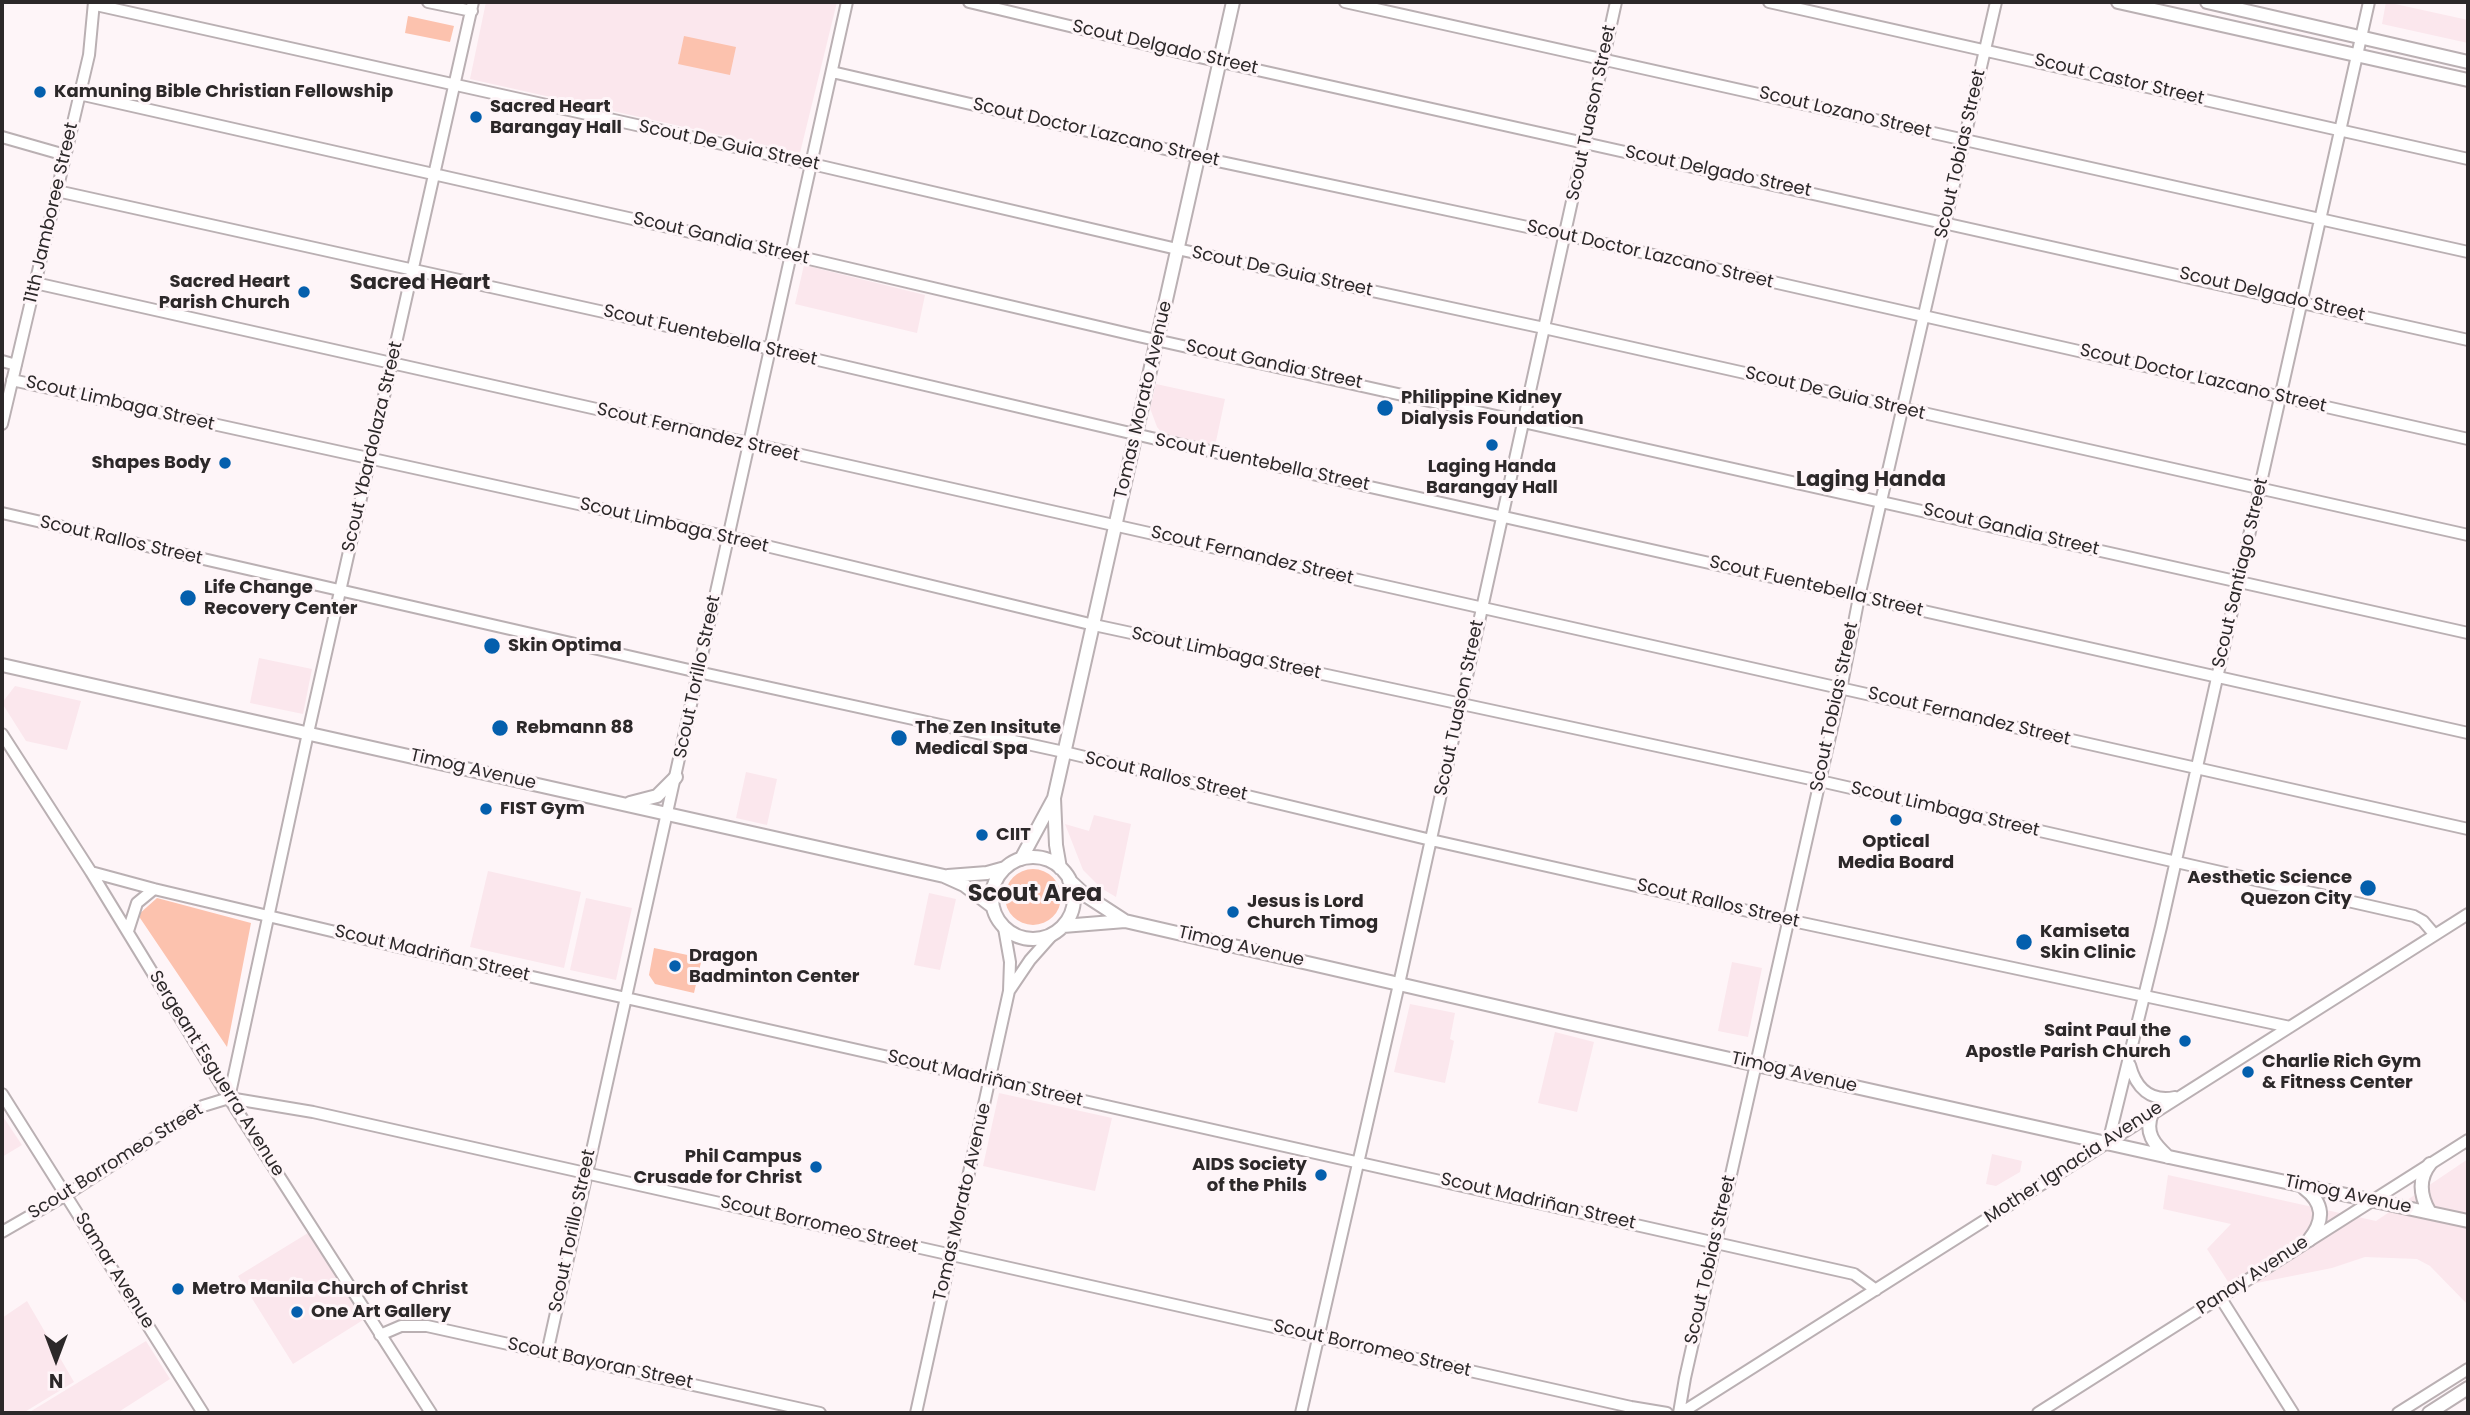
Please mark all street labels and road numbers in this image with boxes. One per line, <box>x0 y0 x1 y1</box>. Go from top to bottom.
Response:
street label: Scout Delgado Street <box>1070 16 1260 80</box>
street label: Scout Tuason Street <box>1563 23 1621 203</box>
street label: Scout Castor Street <box>2032 50 2206 110</box>
street label: Scout Tobias Street <box>1931 67 1991 241</box>
street label: Scout Lozano Street <box>1757 83 1933 143</box>
street label: Scout Doctor Lazcano Street <box>971 94 1221 172</box>
street label: Scout De Guia Street <box>637 116 821 176</box>
street label: 11th Jamboree Street <box>21 121 83 305</box>
street label: Scout Delgado Street <box>1623 142 1813 202</box>
street label: Scout Gandia Street <box>631 208 811 270</box>
street label: Scout Doctor Lazcano Street <box>1525 216 1775 294</box>
street label: Scout De Guia Street <box>1190 242 1374 302</box>
street label: Scout Delgado Street <box>2177 263 2367 327</box>
street label: Tomas Morato Avenue <box>1111 299 1177 501</box>
street label: Scout Fuentebella Street <box>601 301 819 371</box>
street label: Scout Gandia Street <box>1184 336 1364 394</box>
street label: Scout Ybardolaza Street <box>338 340 408 554</box>
street label: Scout Doctor Lazcano Street <box>2078 340 2328 418</box>
street label: Scout De Guia Street <box>1743 363 1927 425</box>
street label: Scout Limbaga Street <box>24 372 216 436</box>
street label: Scout Fernandez Street <box>595 399 801 467</box>
street label: Scout Fuentebella Street <box>1153 430 1371 496</box>
street label: Scout Santiago Street <box>2209 476 2273 670</box>
street label: Scout Limbaga Street <box>578 494 770 558</box>
street label: Scout Gandia Street <box>1921 499 2101 561</box>
street label: Scout Rallos Street <box>38 512 204 570</box>
street label: Scout Fernandez Street <box>1149 522 1355 590</box>
street label: Scout Fuentebella Street <box>1707 552 1925 622</box>
street label: Scout Torillo Street <box>670 593 726 761</box>
street label: Scout Tuason Street <box>1431 618 1489 798</box>
street label: Scout Tobias Street <box>1806 620 1864 794</box>
street label: Scout Limbaga Street <box>1129 623 1323 685</box>
street label: Scout Fernandez Street <box>1866 683 2072 751</box>
street label: Timog Avenue <box>408 745 538 795</box>
street label: Scout Rallos Street <box>1083 748 1249 806</box>
street label: Scout Limbaga Street <box>1849 778 2041 842</box>
street label: Scout Rallos Street <box>1635 875 1801 933</box>
street label: Scout Madriñan Street <box>332 921 532 987</box>
street label: Timog Avenue <box>1176 922 1306 972</box>
street label: Sergeant Esguerra Avenue <box>144 967 288 1181</box>
street label: Scout Madriñan Street <box>885 1046 1085 1112</box>
street label: Timog Avenue <box>1729 1048 1859 1098</box>
street label: Mother Ignacia Avenue <box>1981 1097 2167 1229</box>
street label: Scout Borromeo Street <box>25 1099 207 1225</box>
street label: Tomas Morato Avenue <box>930 1101 996 1303</box>
street label: Scout Torillo Street <box>545 1147 601 1315</box>
street label: Scout Madriñan Street <box>1438 1169 1638 1235</box>
street label: Timog Avenue <box>2283 1171 2413 1219</box>
street label: Scout Tobias Street <box>1681 1173 1741 1347</box>
street label: Scout Borromeo Street <box>718 1192 920 1258</box>
street label: Samar Avenue <box>70 1209 158 1333</box>
street label: Panay Avenue <box>2193 1232 2313 1320</box>
street label: Scout Borromeo Street <box>1271 1316 1473 1382</box>
street label: Scout Bayoran Street <box>505 1334 695 1394</box>

